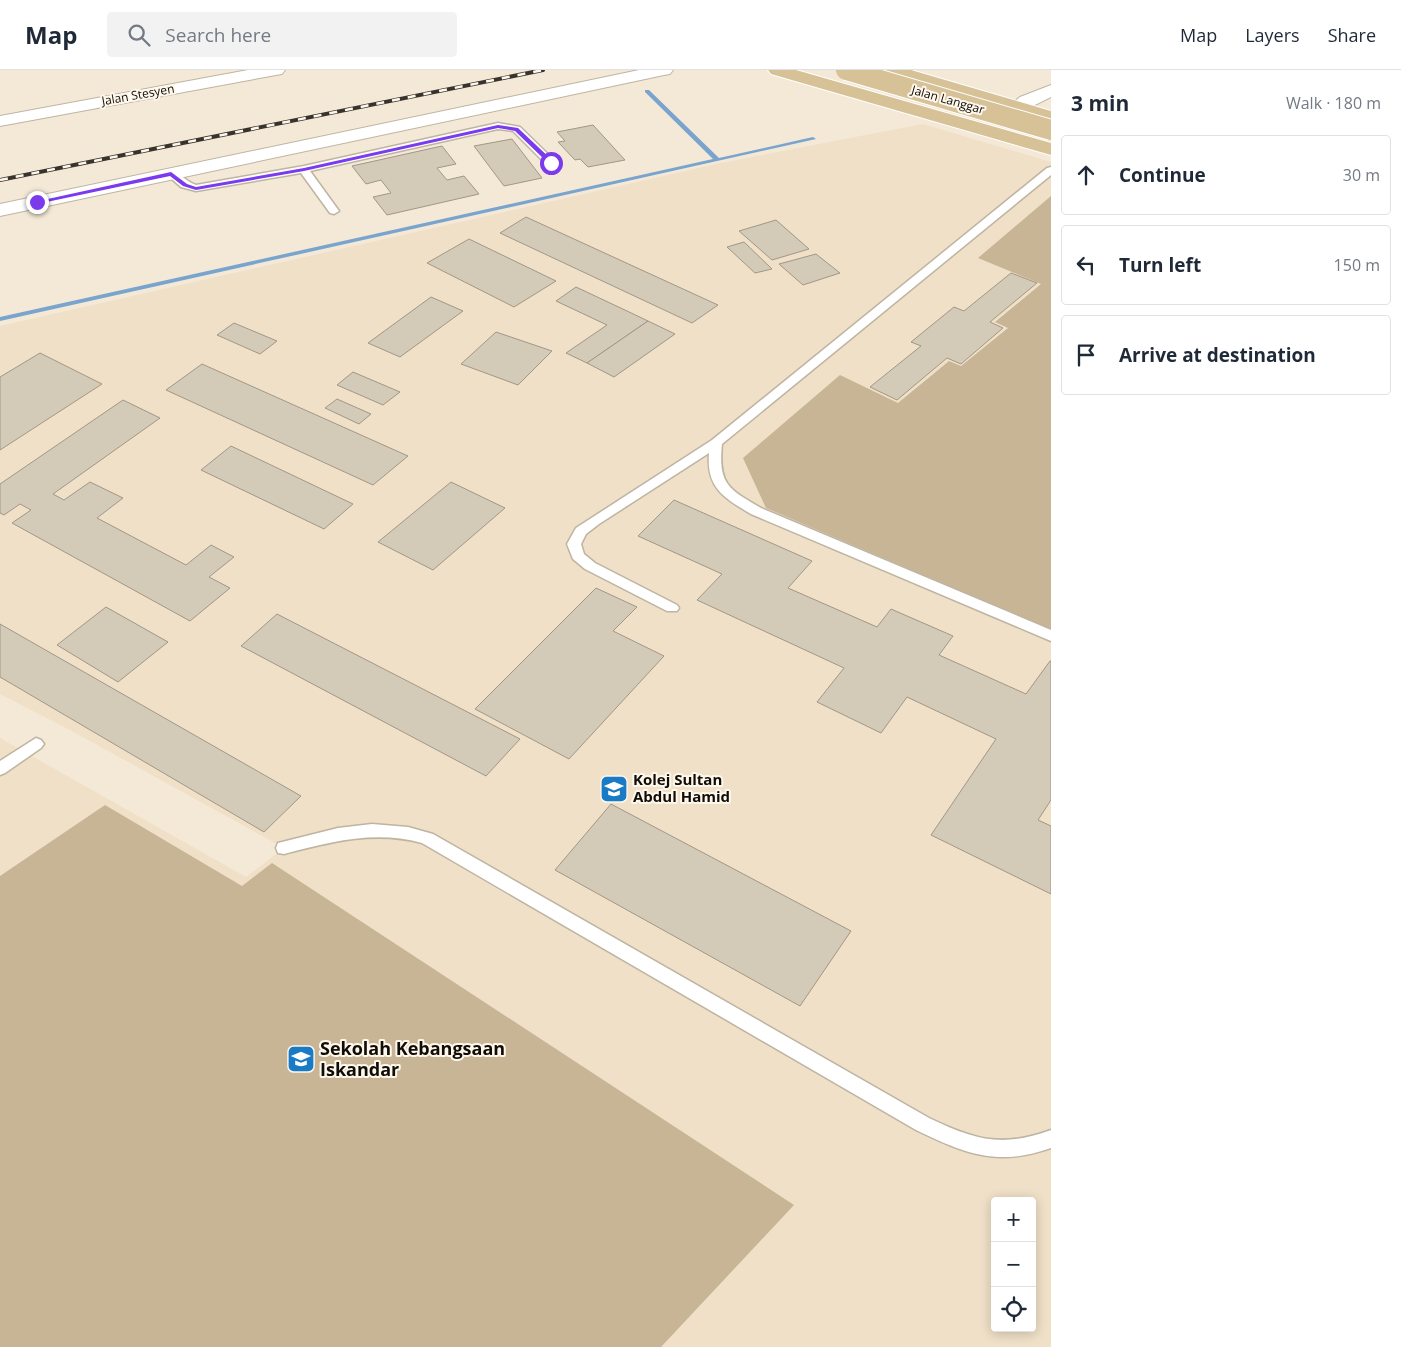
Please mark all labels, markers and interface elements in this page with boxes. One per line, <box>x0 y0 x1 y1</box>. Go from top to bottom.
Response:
search box <box>107 12 457 57</box>
text: Map <box>25 18 77 51</box>
icon: search <box>125 21 153 49</box>
text: Search here <box>165 22 271 48</box>
text: Map <box>1180 23 1217 47</box>
text: Layers <box>1245 23 1300 47</box>
text: Share <box>1328 23 1376 47</box>
street label: Jalan Stesyen <box>99 80 176 109</box>
street label: Jalan Langgar <box>909 81 987 118</box>
text: 3 min <box>1071 89 1129 117</box>
text: Walk · 180 m <box>1286 92 1381 114</box>
route start <box>540 152 563 175</box>
icon: ahead <box>1072 161 1100 189</box>
text: Continue <box>1119 162 1206 188</box>
text: 30 m <box>1343 164 1380 186</box>
route end <box>26 191 49 214</box>
icon: left <box>1072 251 1100 279</box>
text: Turn left <box>1119 252 1201 278</box>
text: 150 m <box>1334 254 1380 276</box>
icon: arrive <box>1072 341 1100 369</box>
text: Arrive at destination <box>1119 342 1316 368</box>
place label: Kolej Sultan Abdul Hamid <box>633 769 730 806</box>
school or university icon: Kolej Sultan Abdul Hamid <box>599 774 629 804</box>
place label: Sekolah Kebangsaan Iskandar <box>320 1036 505 1081</box>
school or university icon: Sekolah Kebangsaan Iskandar <box>286 1044 316 1074</box>
map controls <box>991 1197 1036 1332</box>
button: + <box>991 1197 1036 1242</box>
button: − <box>991 1242 1036 1287</box>
button: locate <box>991 1287 1036 1332</box>

